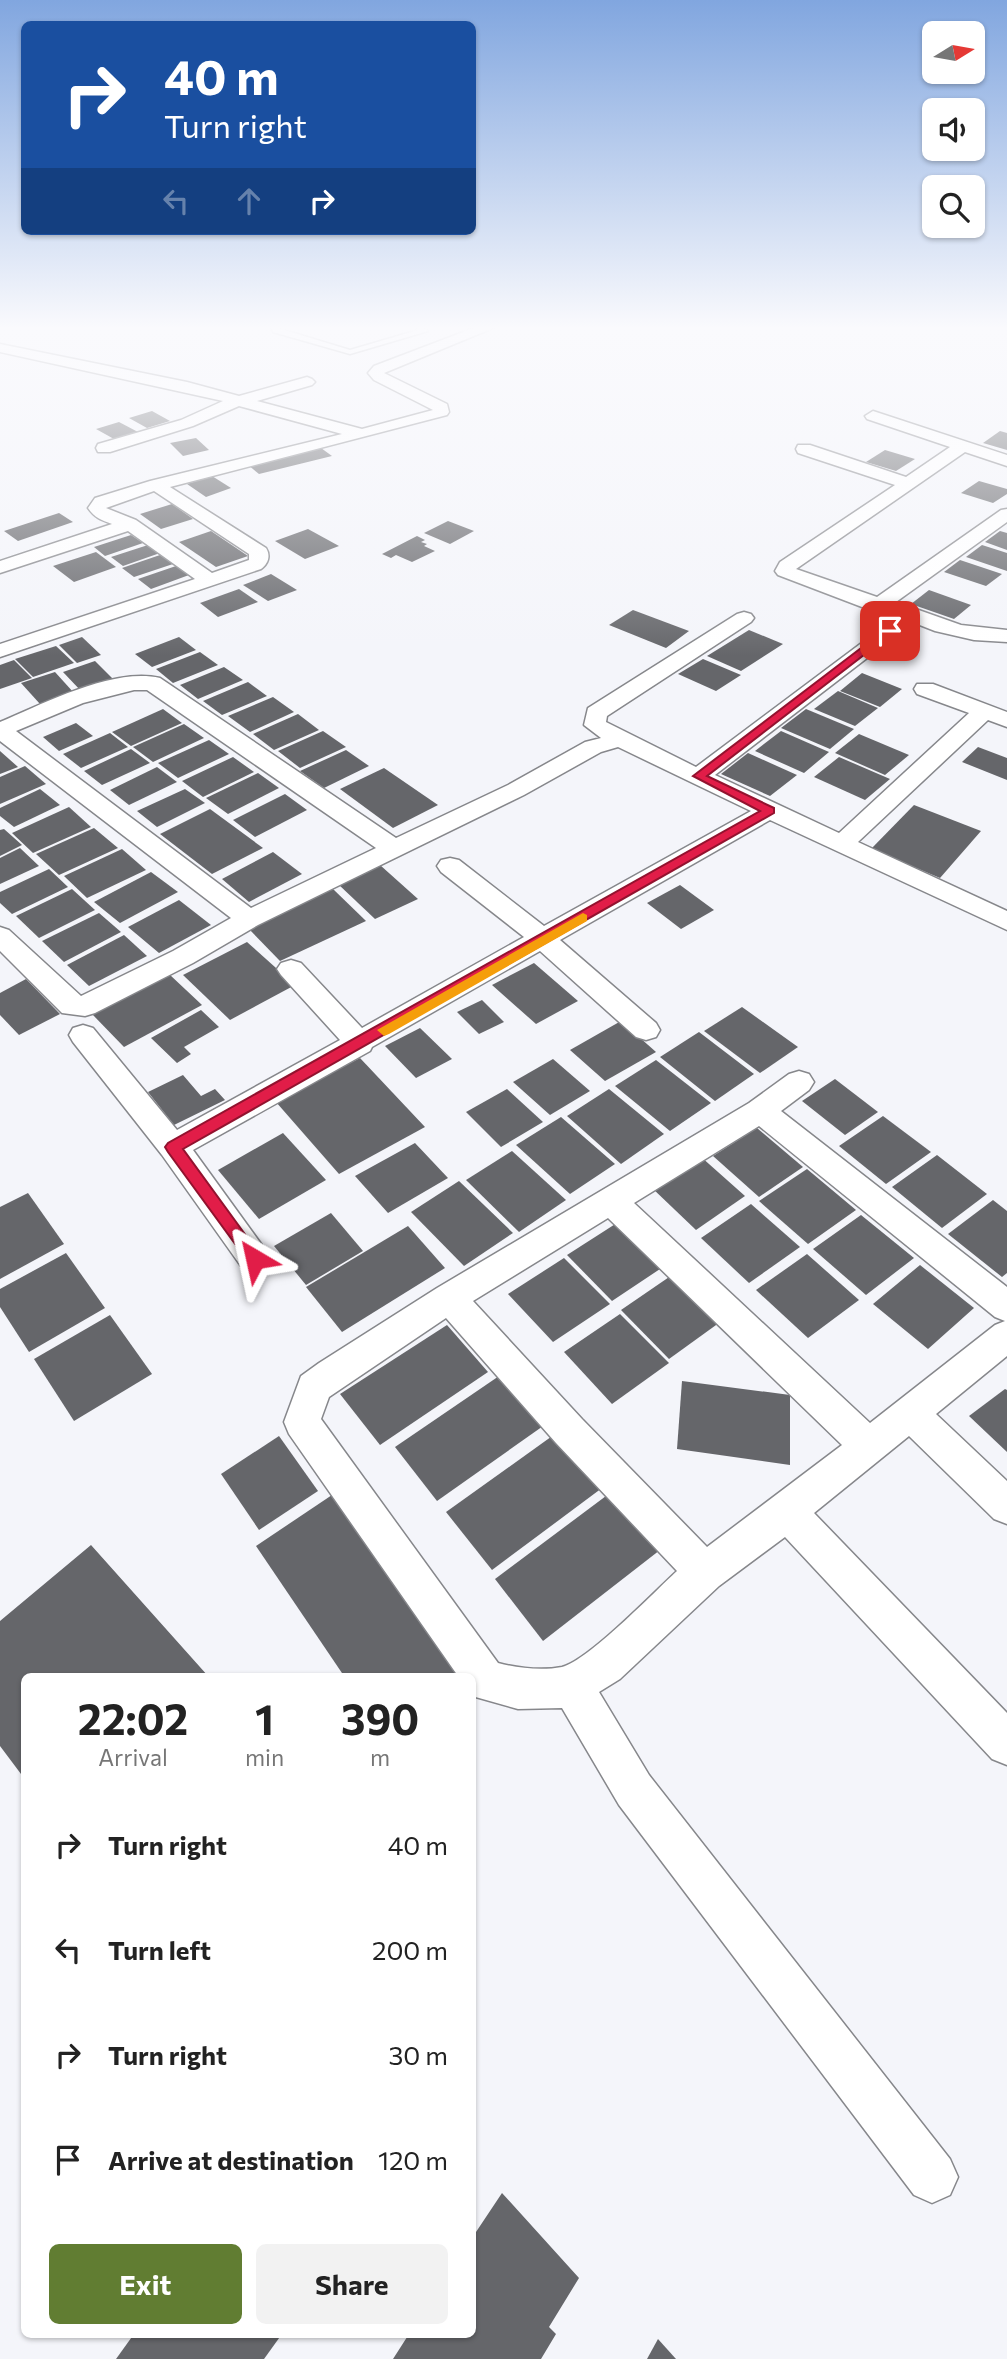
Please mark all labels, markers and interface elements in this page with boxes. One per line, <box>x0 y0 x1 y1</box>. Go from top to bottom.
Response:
north arrow <box>922 21 985 84</box>
map controls <box>922 21 985 238</box>
text: 40 m <box>164 45 279 105</box>
icon: right <box>49 49 140 140</box>
button: sound <box>922 98 985 161</box>
text: Turn right <box>164 105 307 145</box>
button: search <box>922 175 985 238</box>
icon: left <box>157 182 195 220</box>
icon: ahead <box>230 182 268 220</box>
icon: right <box>303 182 341 220</box>
pin <box>860 601 920 661</box>
icon: arrive <box>871 612 909 650</box>
position arrow <box>218 1222 292 1296</box>
text: 22:02 <box>78 1692 188 1744</box>
text: 1 <box>255 1692 274 1744</box>
text: 390 <box>341 1692 419 1744</box>
text: Arrival <box>98 1743 168 1771</box>
text: min <box>245 1743 284 1771</box>
text: m <box>370 1743 390 1771</box>
icon: right <box>49 1826 87 1864</box>
text: Turn right <box>108 1829 227 1860</box>
text: 40 m <box>388 1829 448 1860</box>
icon: left <box>49 1931 87 1969</box>
text: Turn left <box>108 1934 211 1965</box>
text: 200 m <box>372 1934 448 1965</box>
icon: right <box>49 2036 87 2074</box>
text: Turn right <box>108 2039 227 2070</box>
text: 30 m <box>389 2039 448 2070</box>
icon: arrive <box>49 2141 87 2179</box>
text: Arrive at destination <box>108 2144 354 2175</box>
text: 120 m <box>378 2144 448 2175</box>
button: Exit <box>49 2244 242 2324</box>
button: Share <box>256 2244 448 2324</box>

